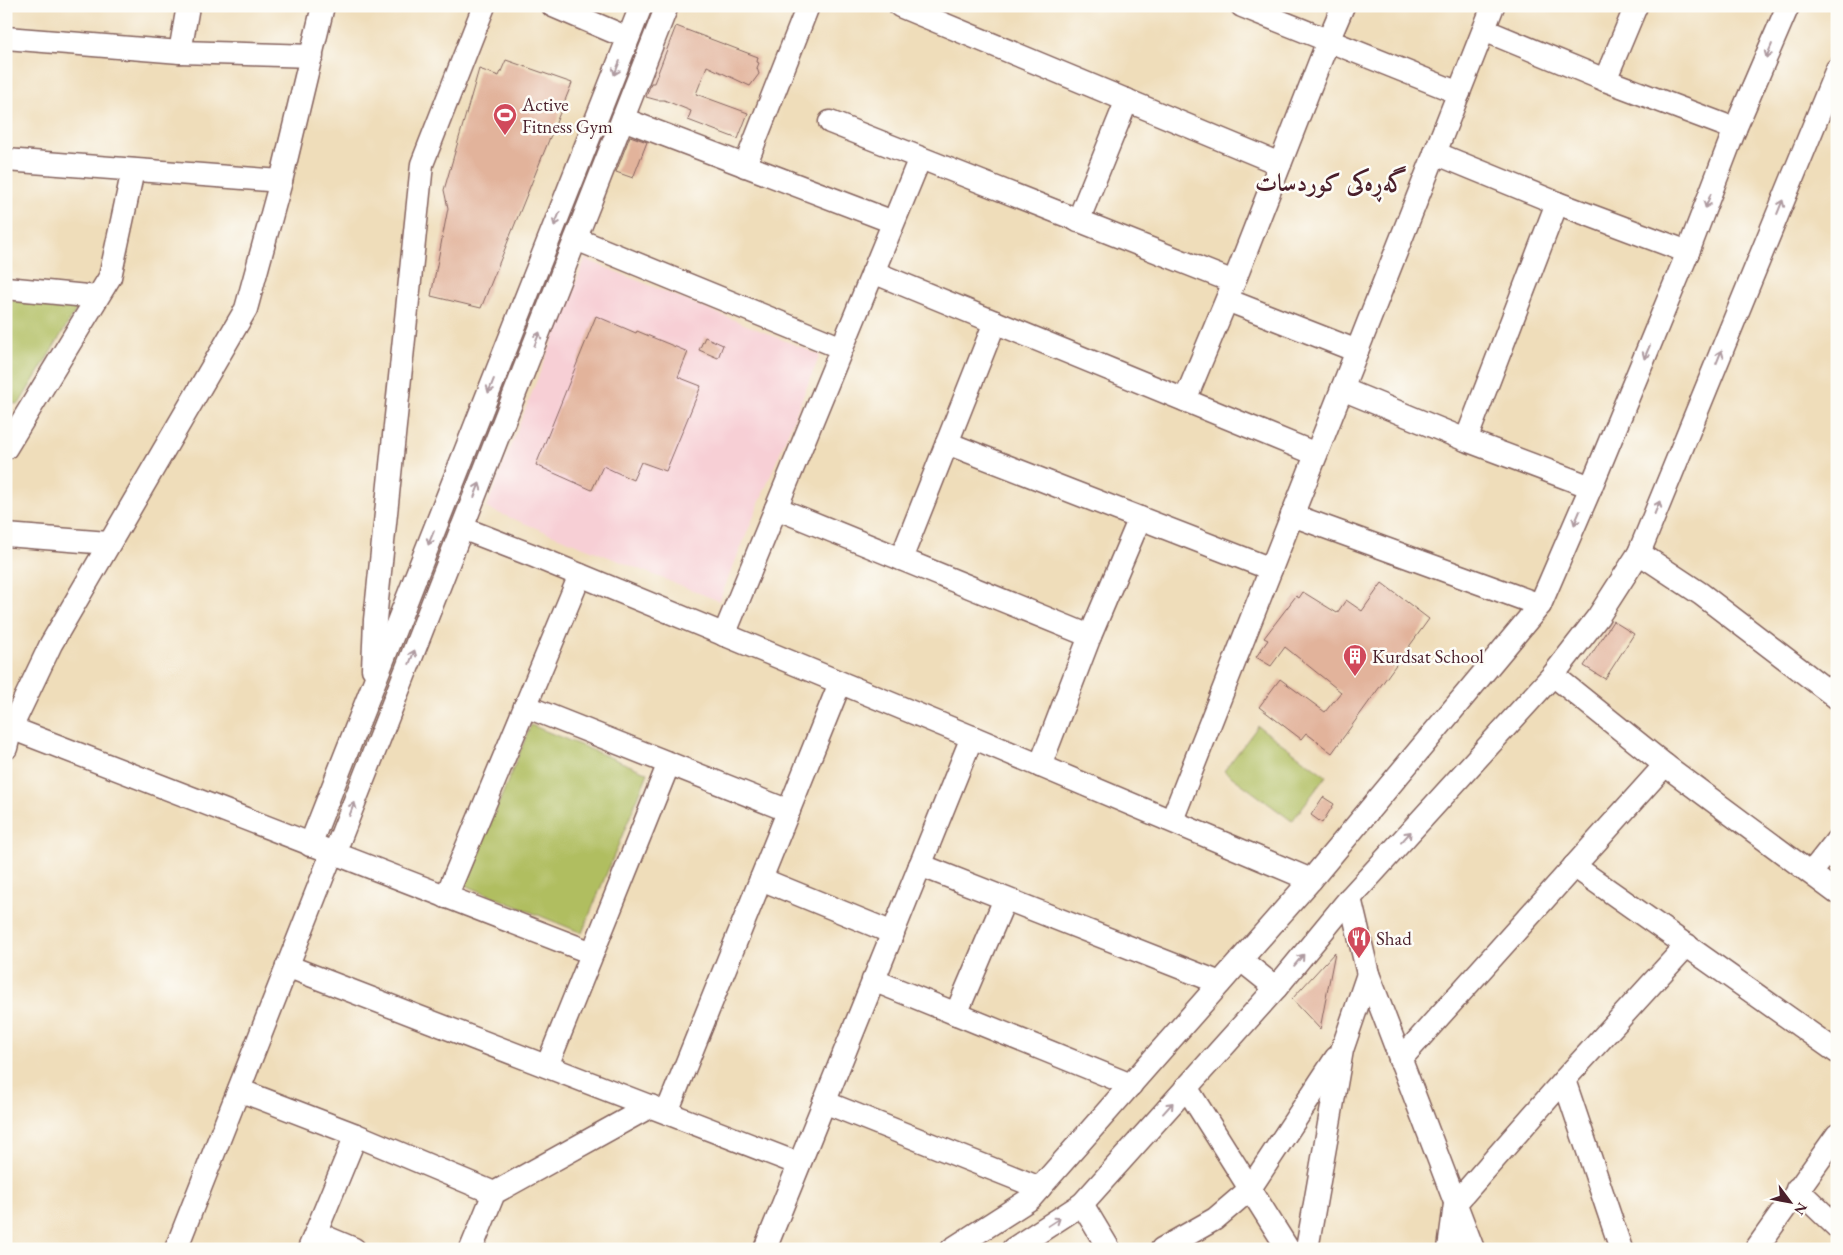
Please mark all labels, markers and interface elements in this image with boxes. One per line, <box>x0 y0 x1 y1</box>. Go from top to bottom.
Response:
one-way arrow <box>1763 43 1773 58</box>
one-way arrow <box>611 60 621 75</box>
place label: Active Fitness Gym <box>521 92 613 139</box>
sports icon: Active Fitness Gym <box>492 102 518 136</box>
district label: گەڕەکی کوردسات <box>1255 165 1407 203</box>
one-way arrow <box>1703 193 1712 209</box>
one-way arrow <box>1776 200 1786 215</box>
one-way arrow <box>552 211 561 226</box>
one-way arrow <box>533 331 542 346</box>
one-way arrow <box>1642 344 1651 359</box>
one-way arrow <box>1715 350 1724 365</box>
one-way arrow <box>486 378 495 394</box>
one-way arrow <box>473 483 483 498</box>
one-way arrow <box>1653 501 1663 516</box>
one-way arrow <box>1572 510 1582 525</box>
one-way arrow <box>426 530 436 545</box>
building icon: Kurdsat School <box>1342 643 1368 677</box>
place label: Kurdsat School <box>1372 644 1484 669</box>
one-way arrow <box>408 650 417 665</box>
one-way arrow <box>348 802 357 817</box>
one-way arrow <box>1400 831 1411 844</box>
restaurant icon: Shad <box>1346 925 1372 959</box>
place label: Shad <box>1376 926 1412 951</box>
one-way arrow <box>1293 954 1304 967</box>
one-way arrow <box>1162 1101 1174 1114</box>
north arrow <box>1766 1178 1816 1228</box>
text: N <box>1790 1199 1812 1219</box>
one-way arrow <box>1047 1217 1061 1227</box>

